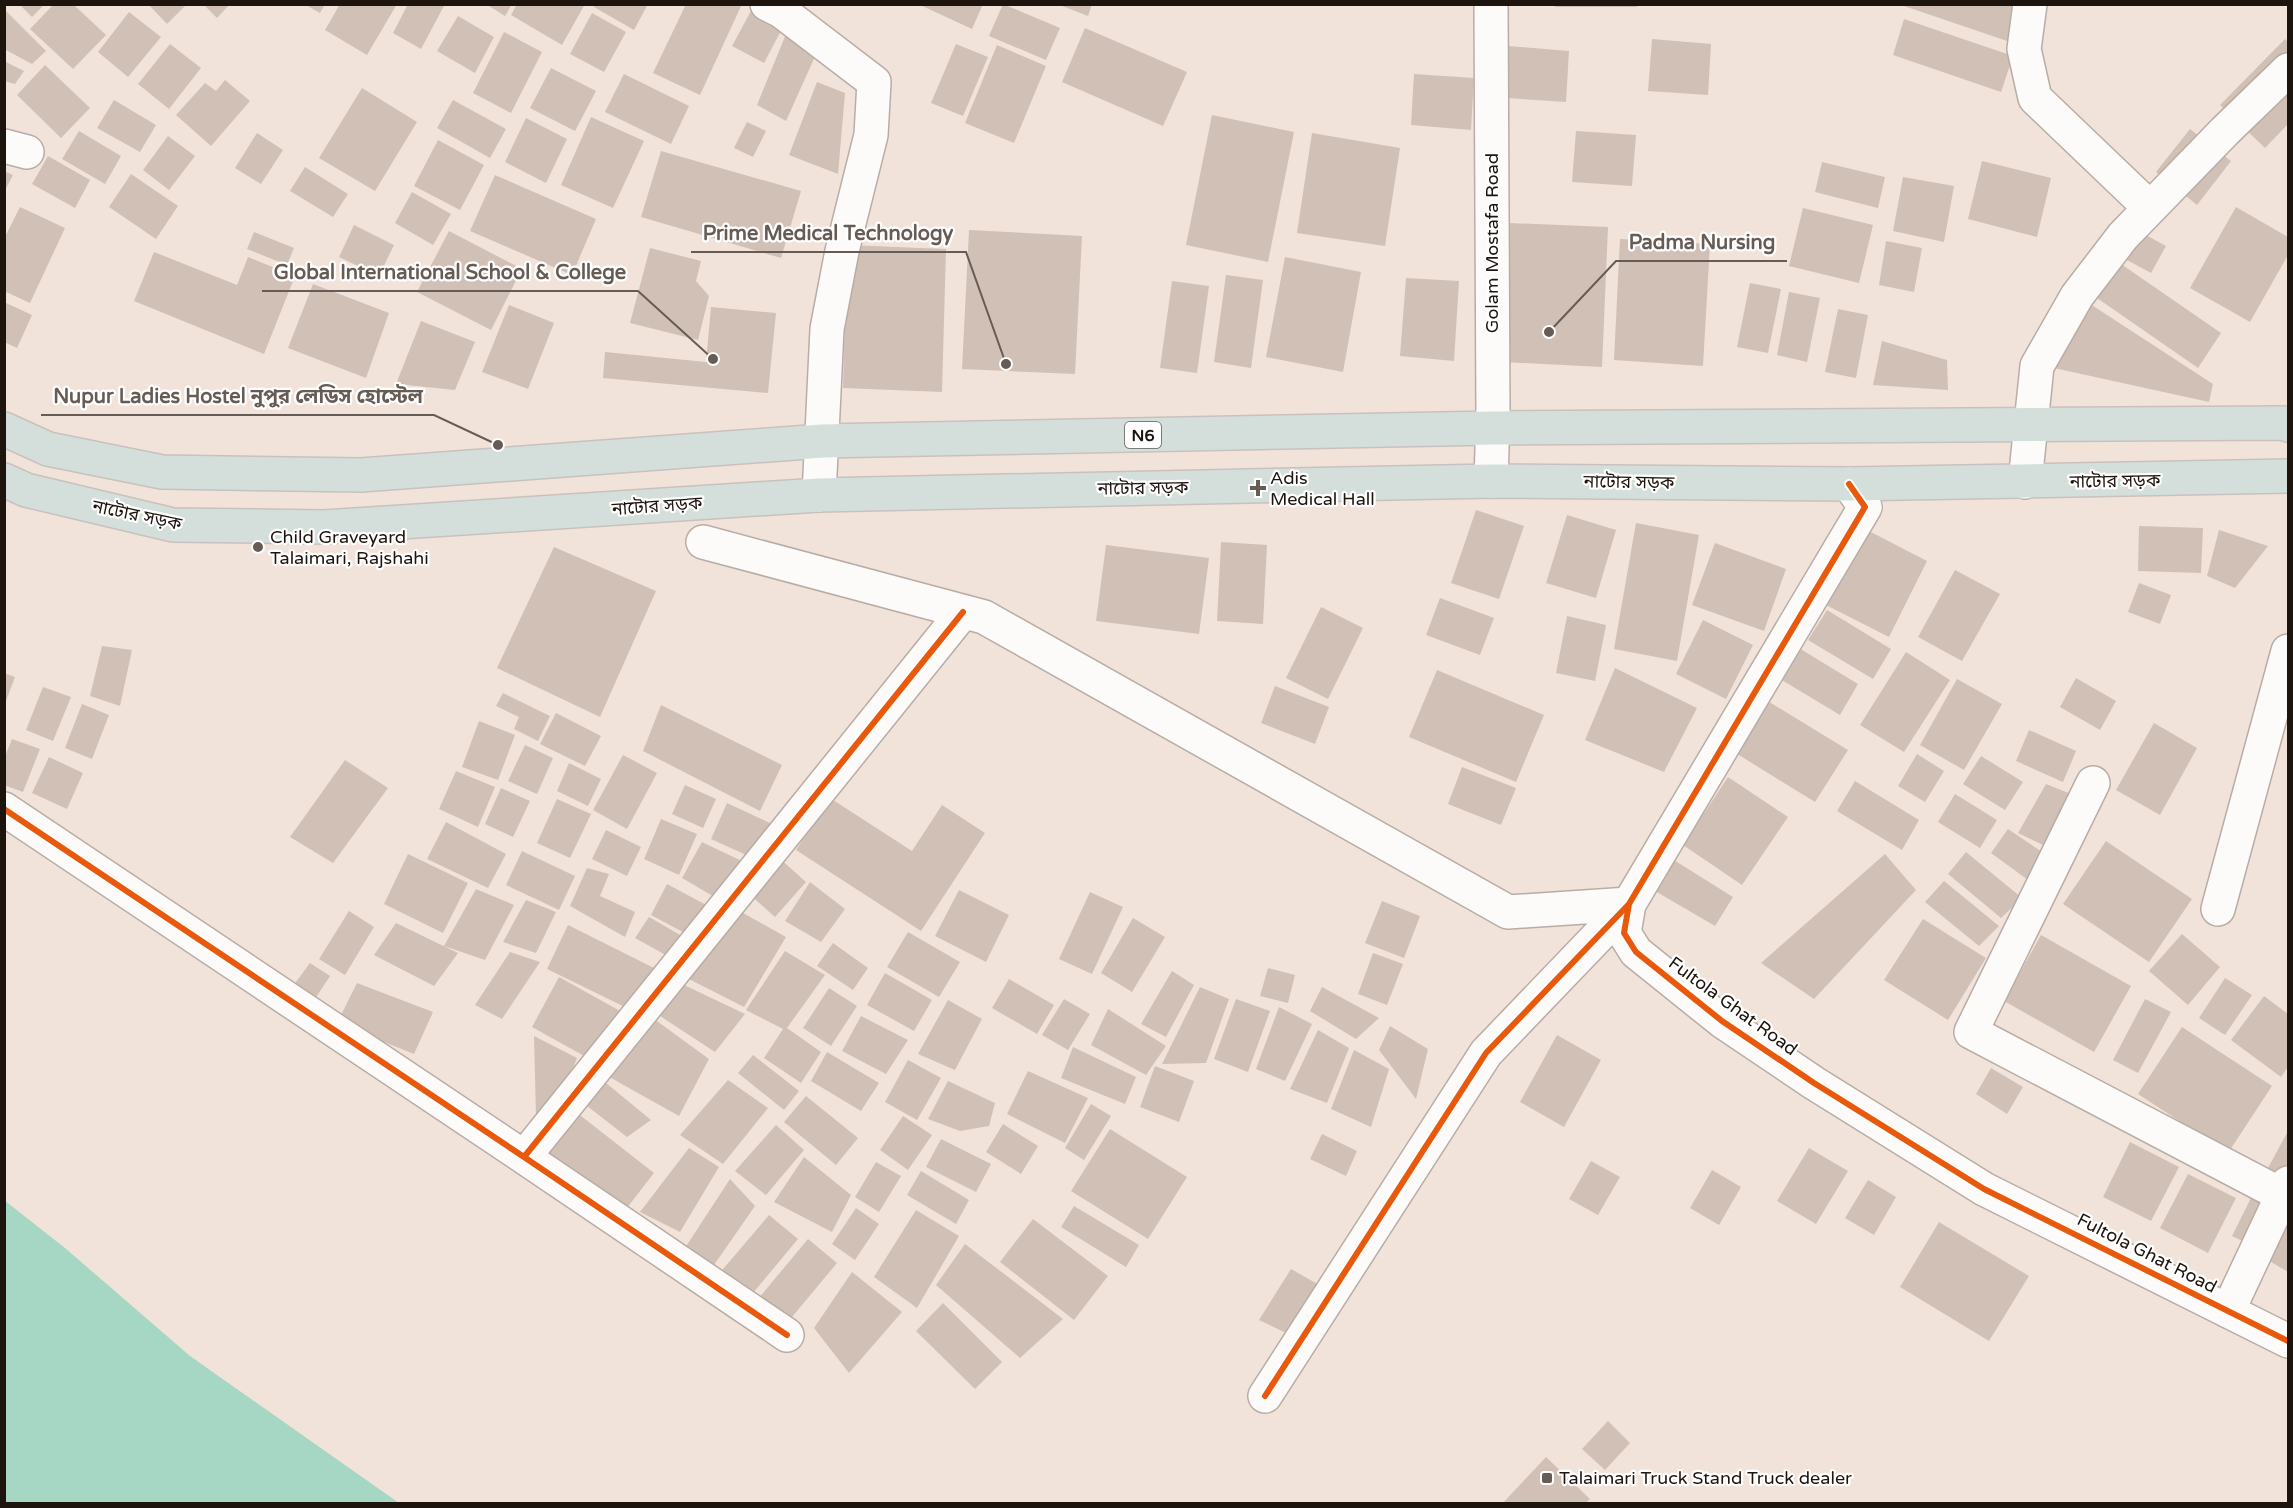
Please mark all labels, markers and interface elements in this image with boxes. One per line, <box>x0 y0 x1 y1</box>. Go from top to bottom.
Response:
street label: Golam Mostafa Road <box>1481 153 1503 333</box>
callout: Prime Medical Technology <box>691 214 966 252</box>
text: Prime Medical Technology <box>703 222 954 246</box>
callout: Padma Nursing <box>1616 223 1787 261</box>
text: Padma Nursing <box>1629 231 1775 255</box>
callout: Global International School & College <box>262 253 638 291</box>
text: Global International School & College <box>274 261 626 285</box>
callout: Nupur Ladies Hostel নুপুর লেডিস হোস্টেল <box>41 377 434 415</box>
text: Nupur Ladies Hostel নুপুর লেডিস হোস্টেল <box>53 384 424 409</box>
road number: N6 <box>1125 422 1161 448</box>
place label: Adis Medical Hall <box>1270 467 1375 510</box>
street label: নাটোর সড়ক <box>2068 469 2161 493</box>
street label: নাটোর সড়ক <box>1582 470 1675 494</box>
street label: নাটোর সড়ক <box>1096 476 1189 500</box>
marker: Adis Medical Hall <box>1251 481 1265 495</box>
street label: নাটোর সড়ক <box>610 492 703 520</box>
street label: নাটোর সড়ক <box>89 495 184 535</box>
place label: Child Graveyard Talaimari, Rajshahi <box>270 526 429 569</box>
marker: Child Graveyard Talaimari, Rajshahi <box>251 540 265 554</box>
street label: Fultola Ghat Road <box>1664 952 1802 1060</box>
street label: Fultola Ghat Road <box>2073 1208 2221 1298</box>
place label: Talaimari Truck Stand Truck dealer <box>1559 1467 1852 1489</box>
marker: Talaimari Truck Stand Truck dealer <box>1540 1471 1554 1485</box>

